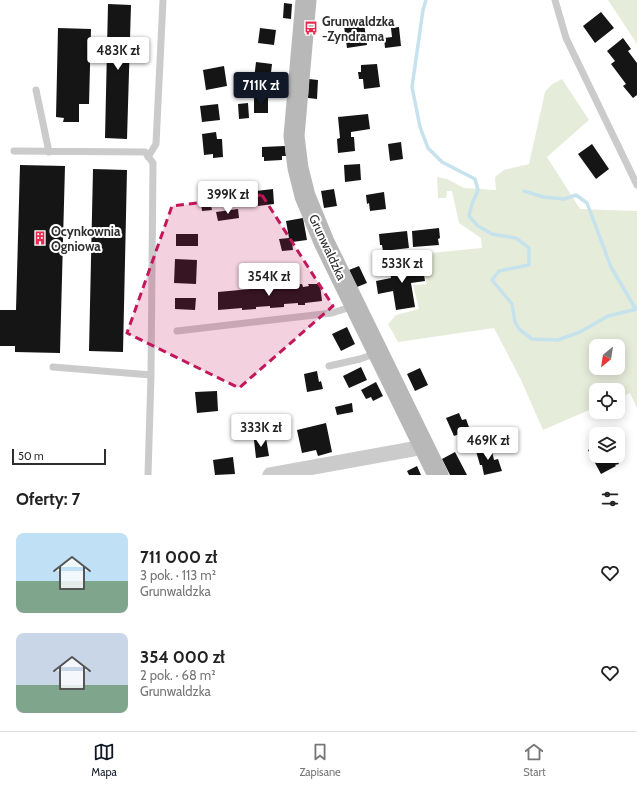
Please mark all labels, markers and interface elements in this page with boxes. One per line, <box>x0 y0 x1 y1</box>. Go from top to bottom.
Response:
place label: Grunwaldzka -Zyndrama <box>322 13 395 44</box>
bus stop icon: Grunwaldzka -Zyndrama <box>303 20 319 36</box>
pin: 483K zł <box>81 37 155 71</box>
text: 483K zł <box>96 42 140 58</box>
pin: 711K zł <box>224 72 298 106</box>
text: 711K zł <box>243 77 279 93</box>
pin: 399K zł <box>191 181 265 215</box>
text: 399K zł <box>207 186 249 202</box>
street label: Grunwaldzka <box>306 212 351 283</box>
place label: Ocynkownia Ogniowa <box>51 223 121 254</box>
building icon: Ocynkownia Ogniowa <box>32 230 48 246</box>
pin: 533K zł <box>365 250 439 284</box>
text: 533K zł <box>381 255 423 271</box>
pin: 354K zł <box>232 263 306 297</box>
text: 354K zł <box>248 268 290 284</box>
north arrow <box>589 339 625 375</box>
map controls <box>589 339 625 463</box>
button: locate <box>589 383 625 419</box>
pin: 333K zł <box>224 414 298 448</box>
text: 333K zł <box>240 419 282 435</box>
pin: 469K zł <box>451 427 525 461</box>
button: layers <box>589 427 625 463</box>
text: 469K zł <box>466 432 510 448</box>
scale bar <box>12 447 106 466</box>
text: 50 m <box>18 449 44 463</box>
icon: filters <box>599 488 621 510</box>
text: Oferty: 7 <box>16 489 80 509</box>
text: 711 000 zł <box>140 547 217 567</box>
icon: home <box>48 549 96 597</box>
icon: heart <box>599 562 621 584</box>
text: 3 pok. · 113 m² <box>140 567 216 583</box>
text: Grunwaldzka <box>140 583 211 599</box>
text: 354 000 zł <box>140 647 225 667</box>
icon: home <box>48 649 96 697</box>
icon: heart <box>599 662 621 684</box>
text: 2 pok. · 68 m² <box>140 667 216 683</box>
text: Grunwaldzka <box>140 683 211 699</box>
tab: Mapa <box>91 741 117 779</box>
tab: Zapisane <box>299 741 341 779</box>
tab: Start <box>523 741 546 779</box>

